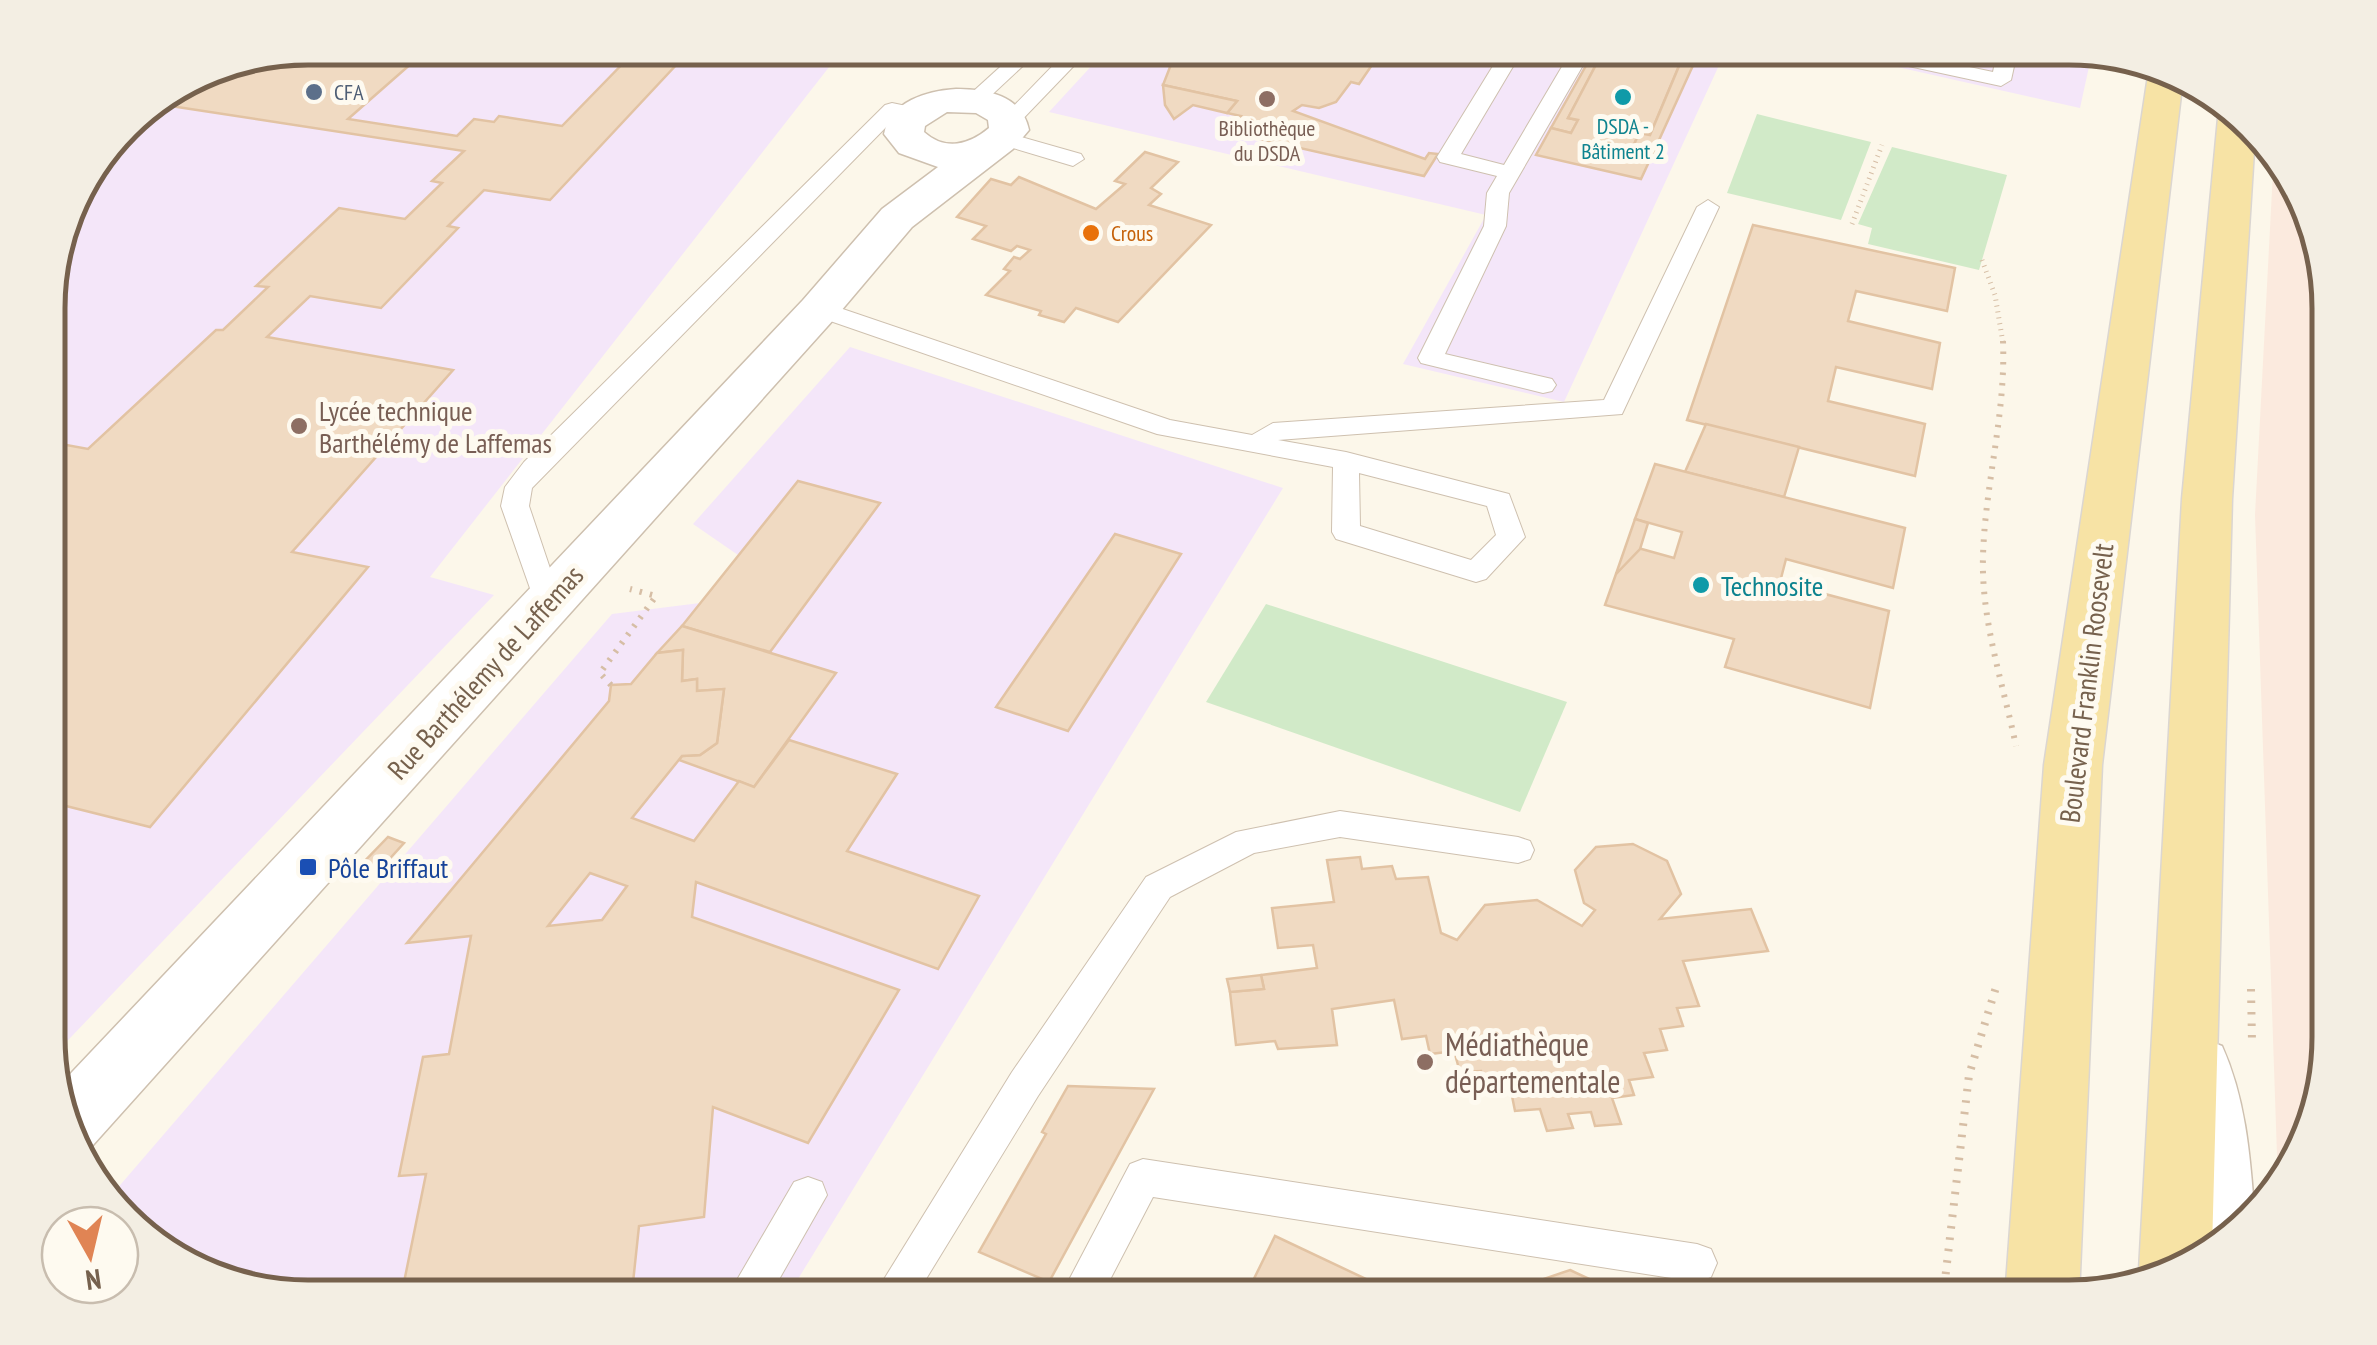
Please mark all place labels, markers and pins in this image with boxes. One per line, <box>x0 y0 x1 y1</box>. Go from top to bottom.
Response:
place label: CFA <box>334 78 364 106</box>
marker: CFA <box>303 81 325 103</box>
marker: DSDA - Bâtiment 2 <box>1612 86 1634 108</box>
marker: Bibliothèque du DSDA <box>1256 88 1278 110</box>
place label: DSDA - Bâtiment 2 <box>1581 112 1665 165</box>
place label: Bibliothèque du DSDA <box>1219 114 1315 167</box>
place label: Crous <box>1111 219 1153 247</box>
marker: Crous <box>1080 222 1102 244</box>
place label: Lycée technique Barthélémy de Laffemas <box>319 392 552 461</box>
marker: Lycée technique Barthélémy de Laffemas <box>288 415 310 437</box>
place label: Technosite <box>1721 567 1823 604</box>
marker: Technosite <box>1690 574 1712 596</box>
place label: Pôle Briffaut <box>328 849 449 886</box>
marker: Pôle Briffaut <box>297 856 319 878</box>
place label: Médiathèque départementale <box>1445 1023 1620 1102</box>
marker: Médiathèque départementale <box>1414 1051 1436 1073</box>

